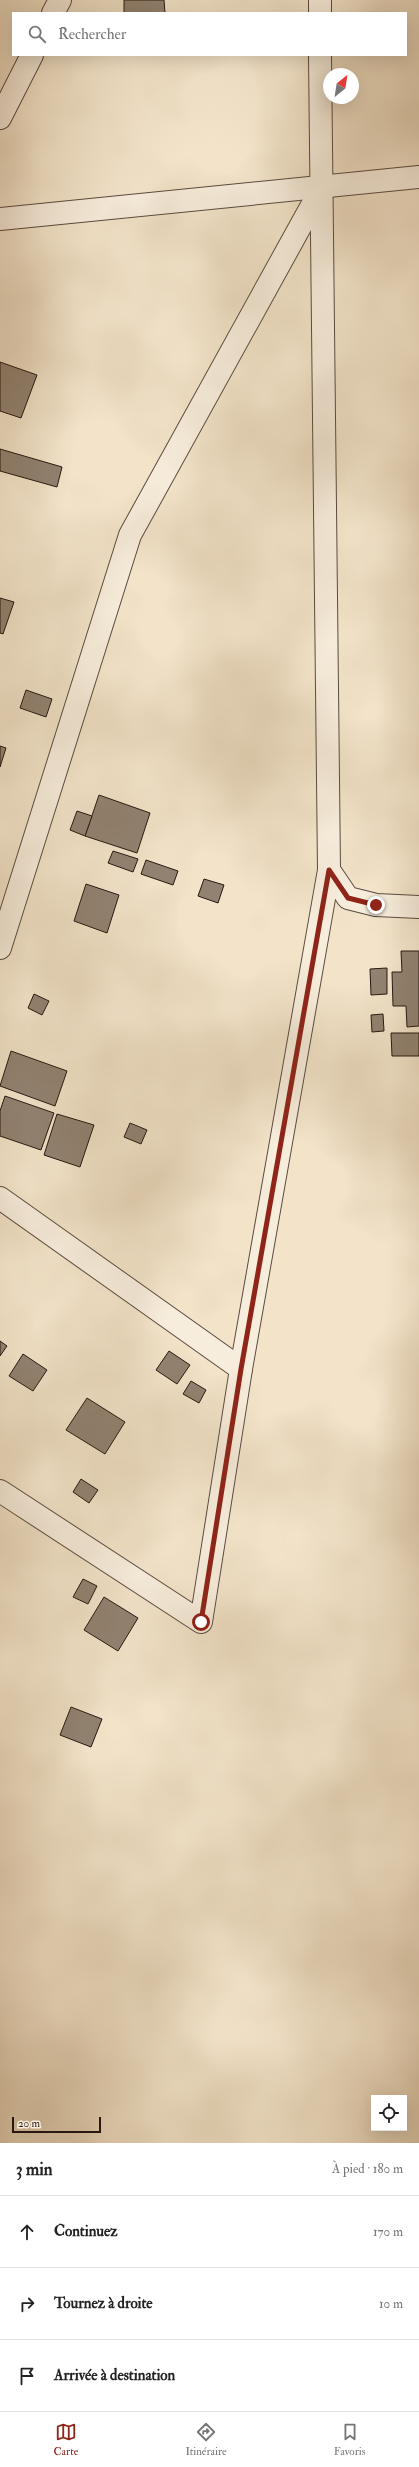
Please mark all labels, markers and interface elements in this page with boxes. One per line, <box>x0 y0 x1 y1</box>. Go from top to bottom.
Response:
search box <box>12 12 407 56</box>
icon: search <box>26 23 48 45</box>
text: Rechercher <box>58 25 126 44</box>
north arrow <box>323 68 359 104</box>
route end <box>367 896 385 914</box>
route start <box>192 1613 210 1631</box>
map controls <box>371 2095 407 2131</box>
button: locate <box>371 2095 407 2131</box>
scale bar <box>12 2115 101 2134</box>
text: 20 m <box>18 2117 40 2130</box>
text: 3 min <box>16 2159 53 2180</box>
text: À pied · 180 m <box>332 2161 403 2177</box>
icon: ahead <box>16 2221 38 2243</box>
text: Continuez <box>54 2222 118 2241</box>
text: 170 m <box>373 2224 403 2240</box>
icon: right <box>16 2293 38 2315</box>
text: Tournez à droite <box>54 2294 153 2313</box>
text: 10 m <box>379 2296 403 2312</box>
icon: arrive <box>16 2365 38 2387</box>
text: Arrivée à destination <box>54 2366 175 2385</box>
tab: Carte <box>54 2421 78 2458</box>
tab: Itinéraire <box>185 2421 227 2458</box>
tab: Favoris <box>334 2421 365 2458</box>

